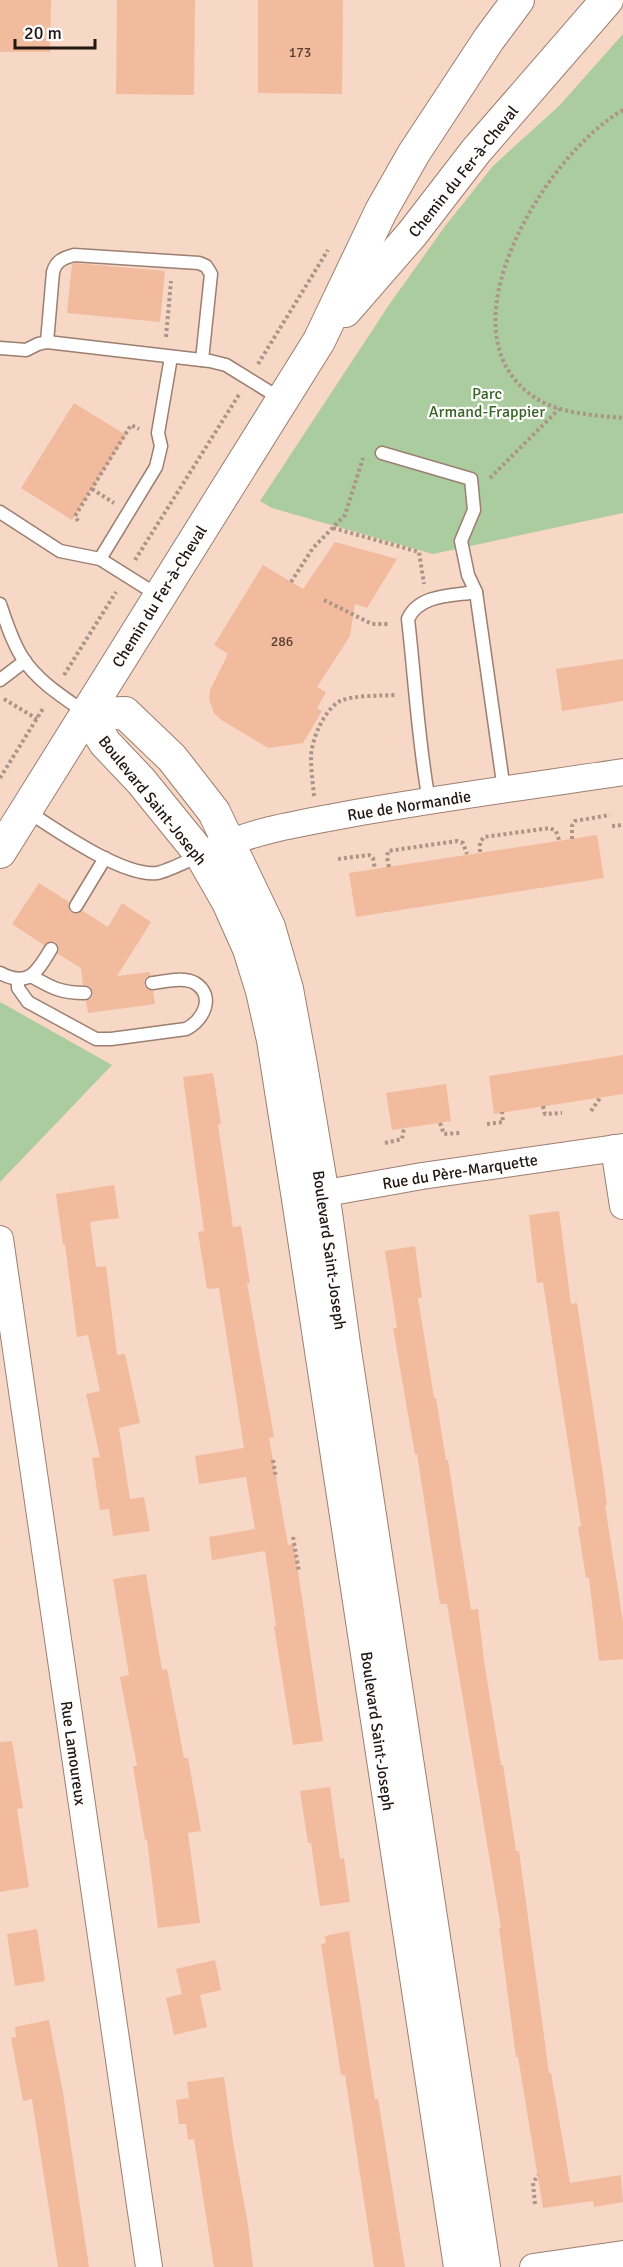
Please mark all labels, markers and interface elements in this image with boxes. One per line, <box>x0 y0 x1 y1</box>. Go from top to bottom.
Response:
scale bar <box>15 12 94 50</box>
text: 20 m <box>24 22 62 44</box>
house number: 173 <box>289 44 311 61</box>
street label: Chemin du Fer-à-Cheval <box>404 101 523 242</box>
park label: Parc Armand-Frappier <box>429 384 545 422</box>
street label: Chemin du Fer-à-Cheval <box>108 522 212 671</box>
house number: 286 <box>271 633 293 650</box>
street label: Boulevard Saint-Joseph <box>94 732 211 869</box>
street label: Rue de Normandie <box>346 786 472 826</box>
street label: Rue du Père-Marquette <box>381 1150 539 1194</box>
street label: Boulevard Saint-Joseph <box>308 1169 350 1331</box>
street label: Boulevard Saint-Joseph <box>356 1650 398 1812</box>
street label: Rue Lamoureux <box>56 1700 90 1807</box>

